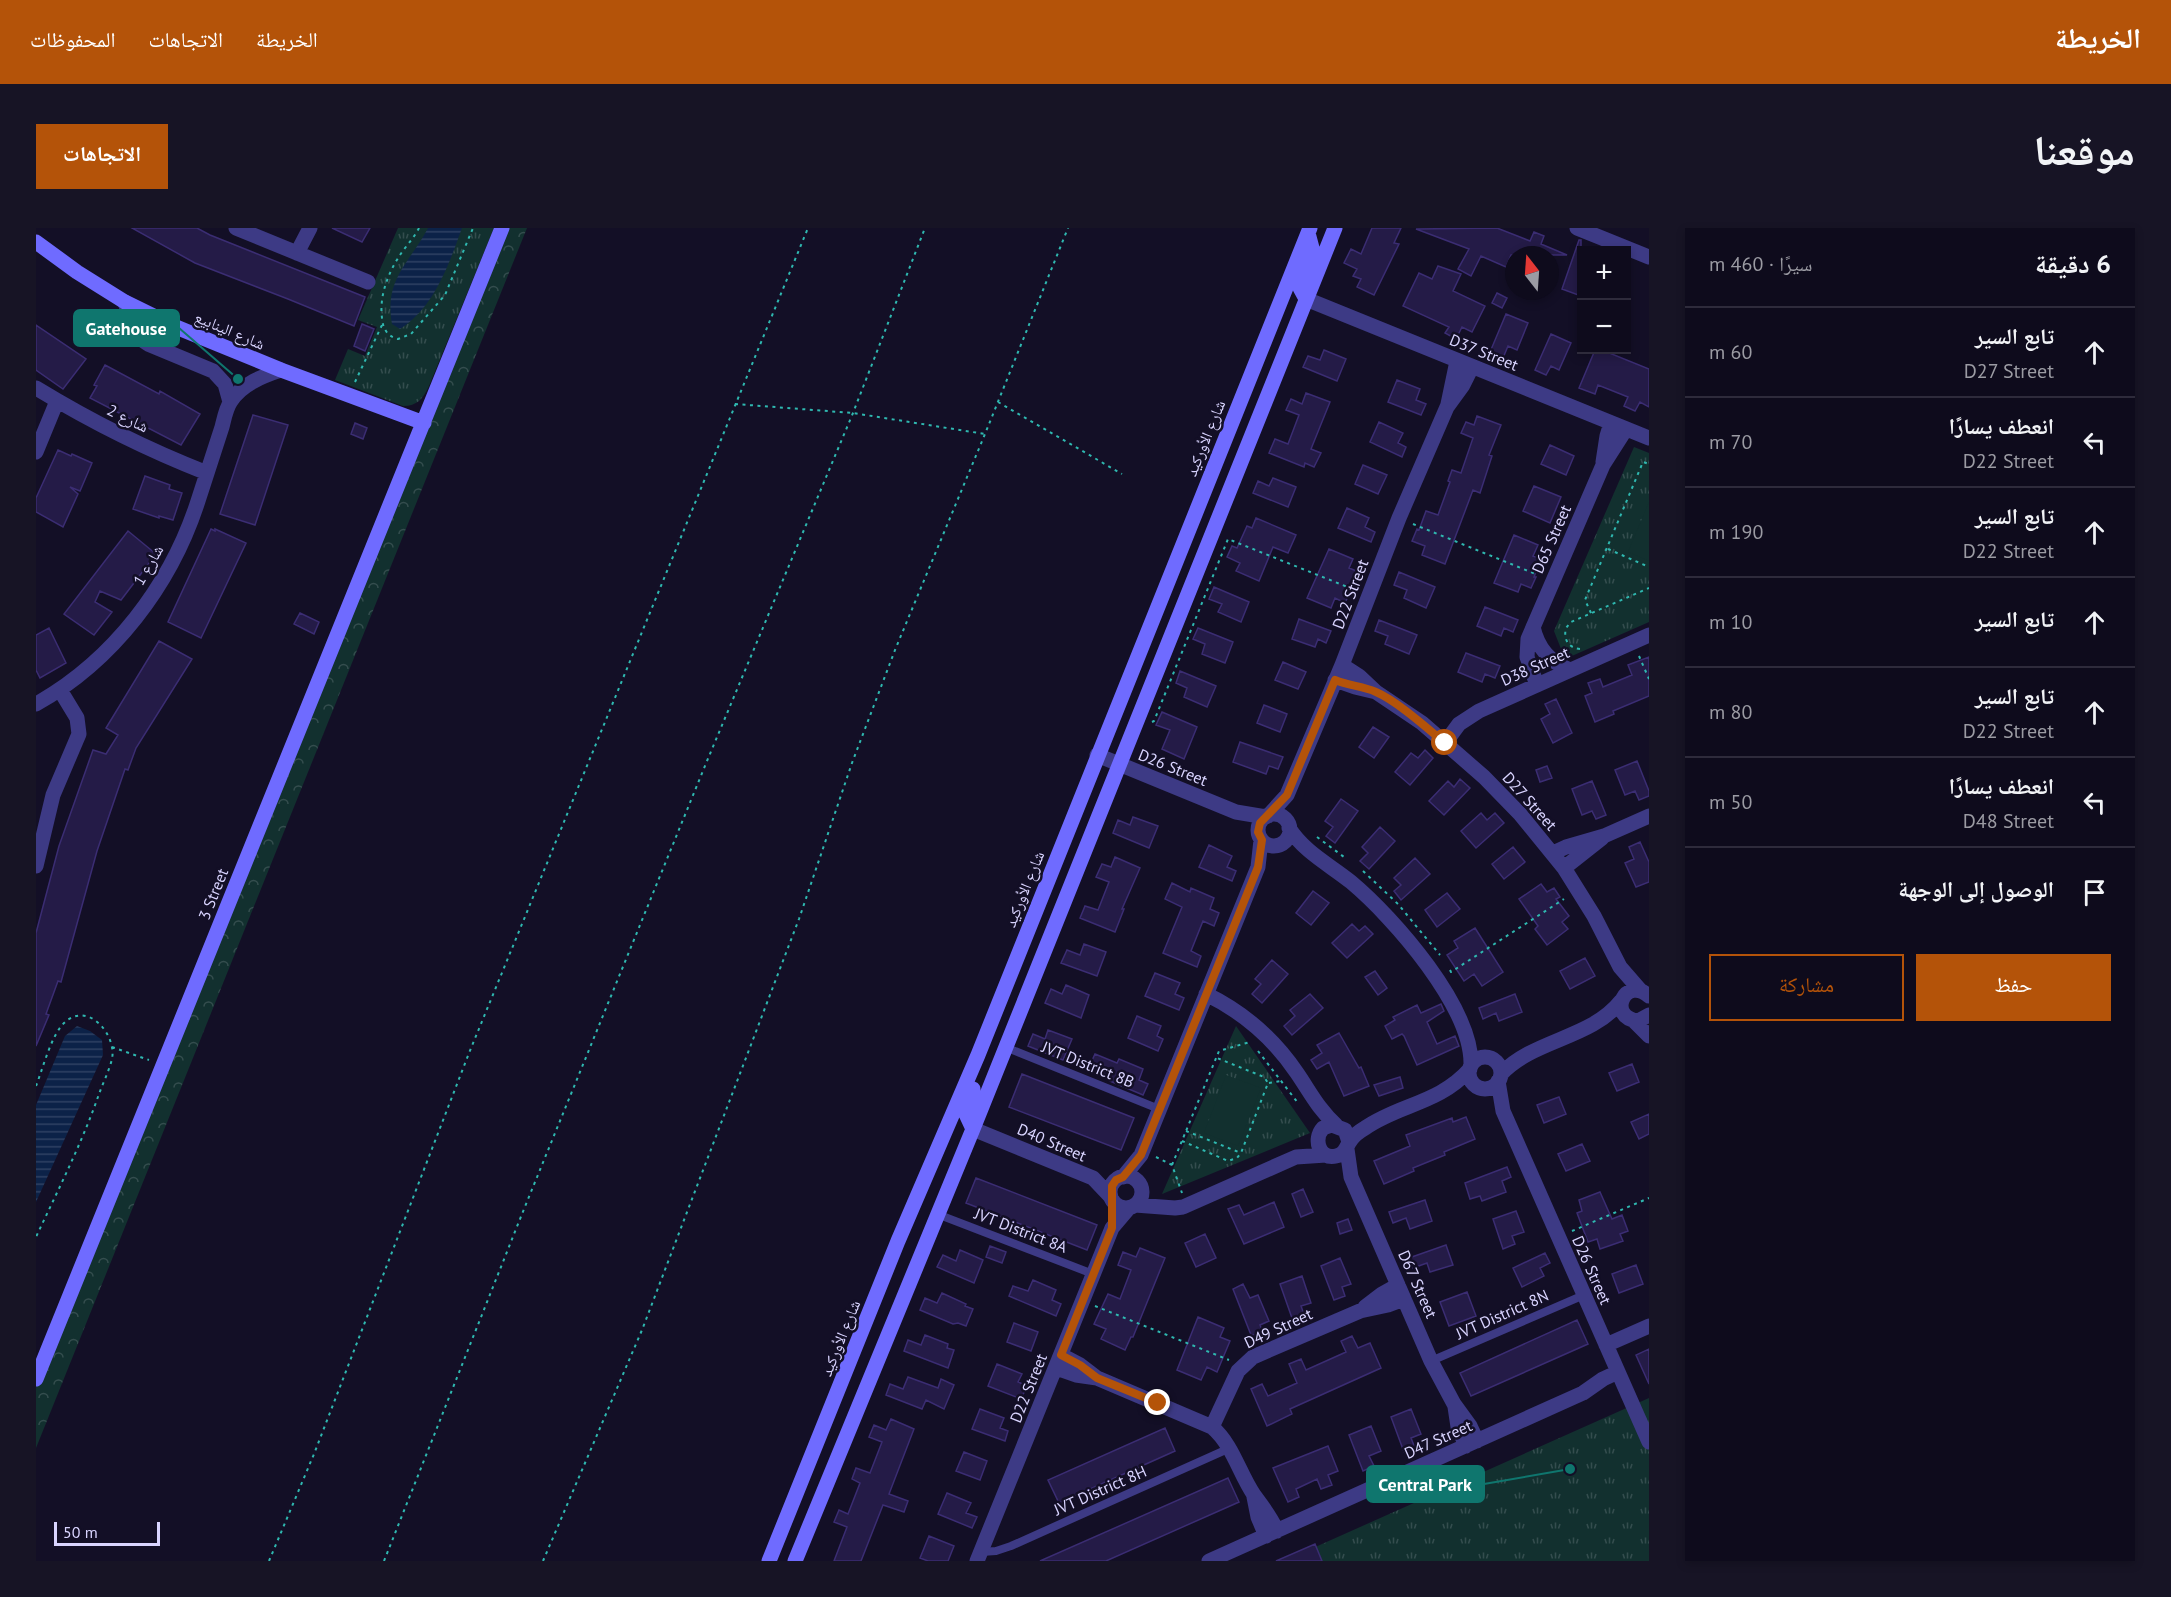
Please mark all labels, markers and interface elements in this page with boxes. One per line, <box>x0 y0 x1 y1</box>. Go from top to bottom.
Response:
text: الخريطة <box>2055 19 2141 56</box>
text: المحفوظات <box>30 26 115 53</box>
text: الاتجاهات <box>148 26 223 53</box>
text: الخريطة <box>256 26 318 53</box>
text: موقعنا <box>2034 122 2135 177</box>
button: الاتجاهات <box>36 124 168 189</box>
north arrow <box>1505 246 1559 300</box>
map controls <box>1577 246 1631 354</box>
button: + <box>1577 246 1631 300</box>
text: 6 دقيقة <box>2035 247 2111 280</box>
text: سيرًا · 460 m <box>1709 251 1813 277</box>
button: − <box>1577 300 1631 354</box>
street label: شارع الينابيع <box>192 306 268 355</box>
callout: Gatehouse <box>74 310 179 346</box>
text: Gatehouse <box>85 317 167 340</box>
text: تابع السير <box>1975 322 2054 350</box>
street label: D37 Street <box>1447 329 1522 375</box>
icon: ahead <box>2078 336 2111 369</box>
text: 60 m <box>1709 339 1752 365</box>
text: D27 Street <box>1964 358 2054 384</box>
street label: شارع الأوركيد <box>1181 397 1230 479</box>
street label: شارع 2 <box>104 399 152 437</box>
text: انعطف يسارًا <box>1949 412 2054 440</box>
icon: left <box>2078 426 2111 459</box>
text: 70 m <box>1709 429 1752 455</box>
text: D22 Street <box>1963 448 2054 474</box>
street label: D65 Street <box>1527 501 1575 576</box>
text: تابع السير <box>1975 502 2054 530</box>
icon: ahead <box>2078 516 2111 549</box>
text: 190 m <box>1709 519 1763 545</box>
text: D22 Street <box>1963 538 2054 564</box>
street label: شارع 1 <box>128 541 168 589</box>
street label: D22 Street <box>1328 556 1373 632</box>
text: تابع السير <box>1975 605 2054 633</box>
icon: ahead <box>2078 606 2111 639</box>
text: 10 m <box>1709 609 1752 635</box>
street label: D38 Street <box>1498 642 1573 690</box>
text: تابع السير <box>1975 682 2054 710</box>
icon: ahead <box>2078 696 2111 729</box>
text: 80 m <box>1709 699 1752 725</box>
text: D22 Street <box>1963 718 2054 744</box>
route start <box>1431 729 1457 755</box>
street label: D26 Street <box>1135 744 1211 790</box>
street label: D27 Street <box>1498 767 1562 835</box>
text: انعطف يسارًا <box>1949 772 2054 800</box>
icon: left <box>2078 786 2111 819</box>
text: 50 m <box>1709 789 1752 815</box>
text: D48 Street <box>1963 808 2054 834</box>
street label: شارع الأوركيد <box>1000 848 1049 930</box>
street label: 3 Street <box>194 865 233 923</box>
text: الوصول إلى الوجهة <box>1898 875 2054 903</box>
icon: arrive <box>2078 876 2111 909</box>
button: مشاركة <box>1709 954 1904 1021</box>
button: حفظ <box>1916 954 2111 1021</box>
street label: JVT District 8B <box>1038 1036 1137 1092</box>
street label: D40 Street <box>1014 1119 1090 1166</box>
street label: JVT District 8A <box>971 1203 1071 1257</box>
street label: D26 Street <box>1568 1233 1616 1308</box>
street label: D67 Street <box>1394 1247 1442 1322</box>
street label: JVT District 8N <box>1452 1285 1551 1344</box>
street label: شارع الأوركيد <box>816 1297 865 1379</box>
street label: D49 Street <box>1241 1303 1316 1352</box>
street label: D22 Street <box>1005 1350 1051 1426</box>
route end <box>1144 1389 1170 1415</box>
street label: D47 Street <box>1401 1415 1476 1463</box>
street label: JVT District 8H <box>1050 1461 1149 1520</box>
callout: Central Park <box>1367 1466 1484 1502</box>
text: Central Park <box>1378 1473 1472 1496</box>
scale bar <box>54 1519 160 1546</box>
text: 50 m <box>63 1522 98 1542</box>

